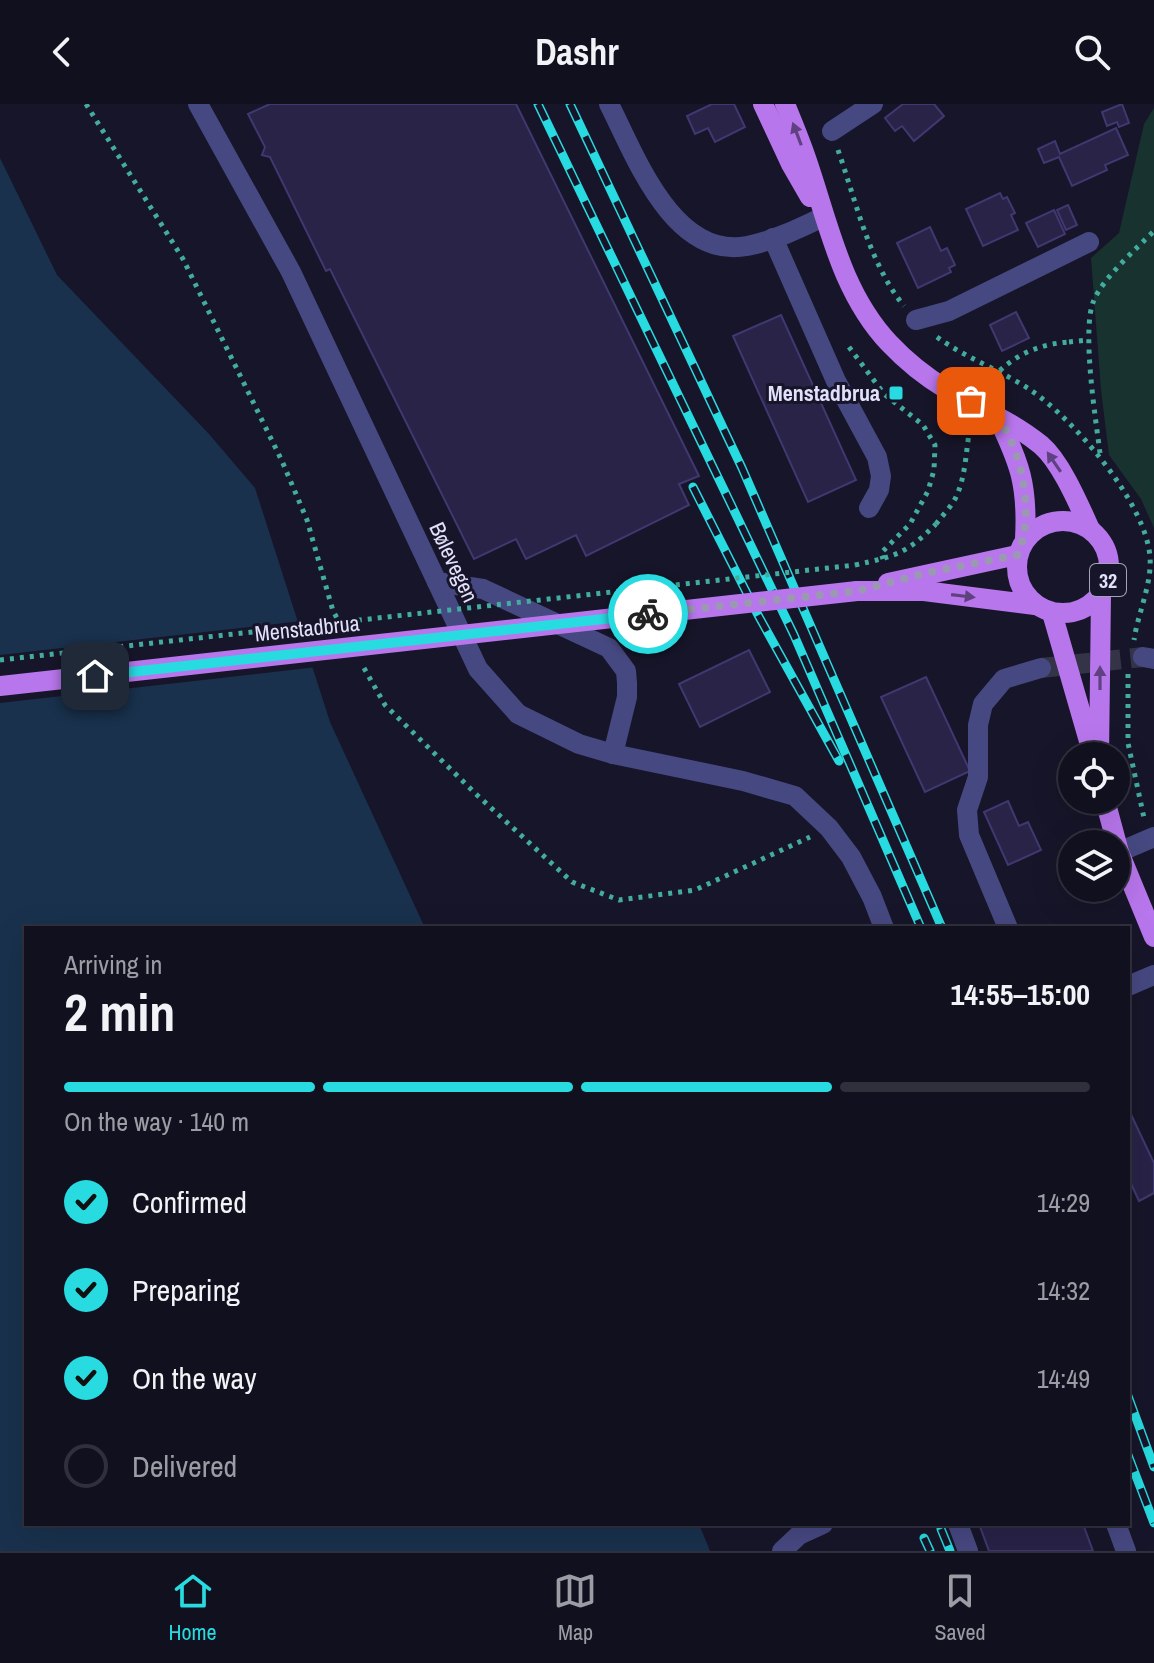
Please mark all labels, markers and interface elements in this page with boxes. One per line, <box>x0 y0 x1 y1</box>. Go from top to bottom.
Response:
text: Dashr <box>535 28 619 76</box>
icon: back <box>40 30 84 74</box>
icon: search <box>1070 30 1114 74</box>
one-way arrow <box>790 122 803 146</box>
pin <box>937 367 1005 435</box>
place label: Menstadbrua <box>768 378 880 408</box>
icon: bag <box>949 379 993 423</box>
marker: Menstadbrua <box>887 384 905 402</box>
one-way arrow <box>1047 452 1062 473</box>
street label: Bølevegen <box>422 517 486 607</box>
road number: 32 <box>1090 564 1126 596</box>
courier <box>608 574 688 654</box>
one-way arrow <box>951 589 976 602</box>
icon: bike <box>626 592 670 636</box>
street label: Menstadbrua <box>253 608 361 648</box>
pin <box>61 642 129 710</box>
icon: home <box>73 654 117 698</box>
one-way arrow <box>1093 665 1106 690</box>
map controls <box>1058 742 1130 902</box>
button: locate <box>1058 742 1130 814</box>
button: layers <box>1058 830 1130 902</box>
text: Arriving in <box>64 947 162 982</box>
text: 14:55–15:00 <box>951 974 1090 1014</box>
text: 2 min <box>64 977 175 1047</box>
text: On the way · 140 m <box>64 1104 249 1139</box>
icon: check <box>64 1180 108 1224</box>
text: Confirmed <box>132 1182 247 1222</box>
text: 14:29 <box>1037 1185 1090 1220</box>
icon: check <box>64 1268 108 1312</box>
text: Preparing <box>132 1270 240 1310</box>
text: 14:32 <box>1037 1273 1090 1308</box>
icon: check <box>64 1356 108 1400</box>
text: On the way <box>132 1358 256 1398</box>
text: 14:49 <box>1037 1361 1090 1396</box>
text: Delivered <box>132 1446 237 1486</box>
tab: Home <box>168 1569 217 1647</box>
tab: Map <box>553 1569 597 1647</box>
tab: Saved <box>934 1569 986 1647</box>

